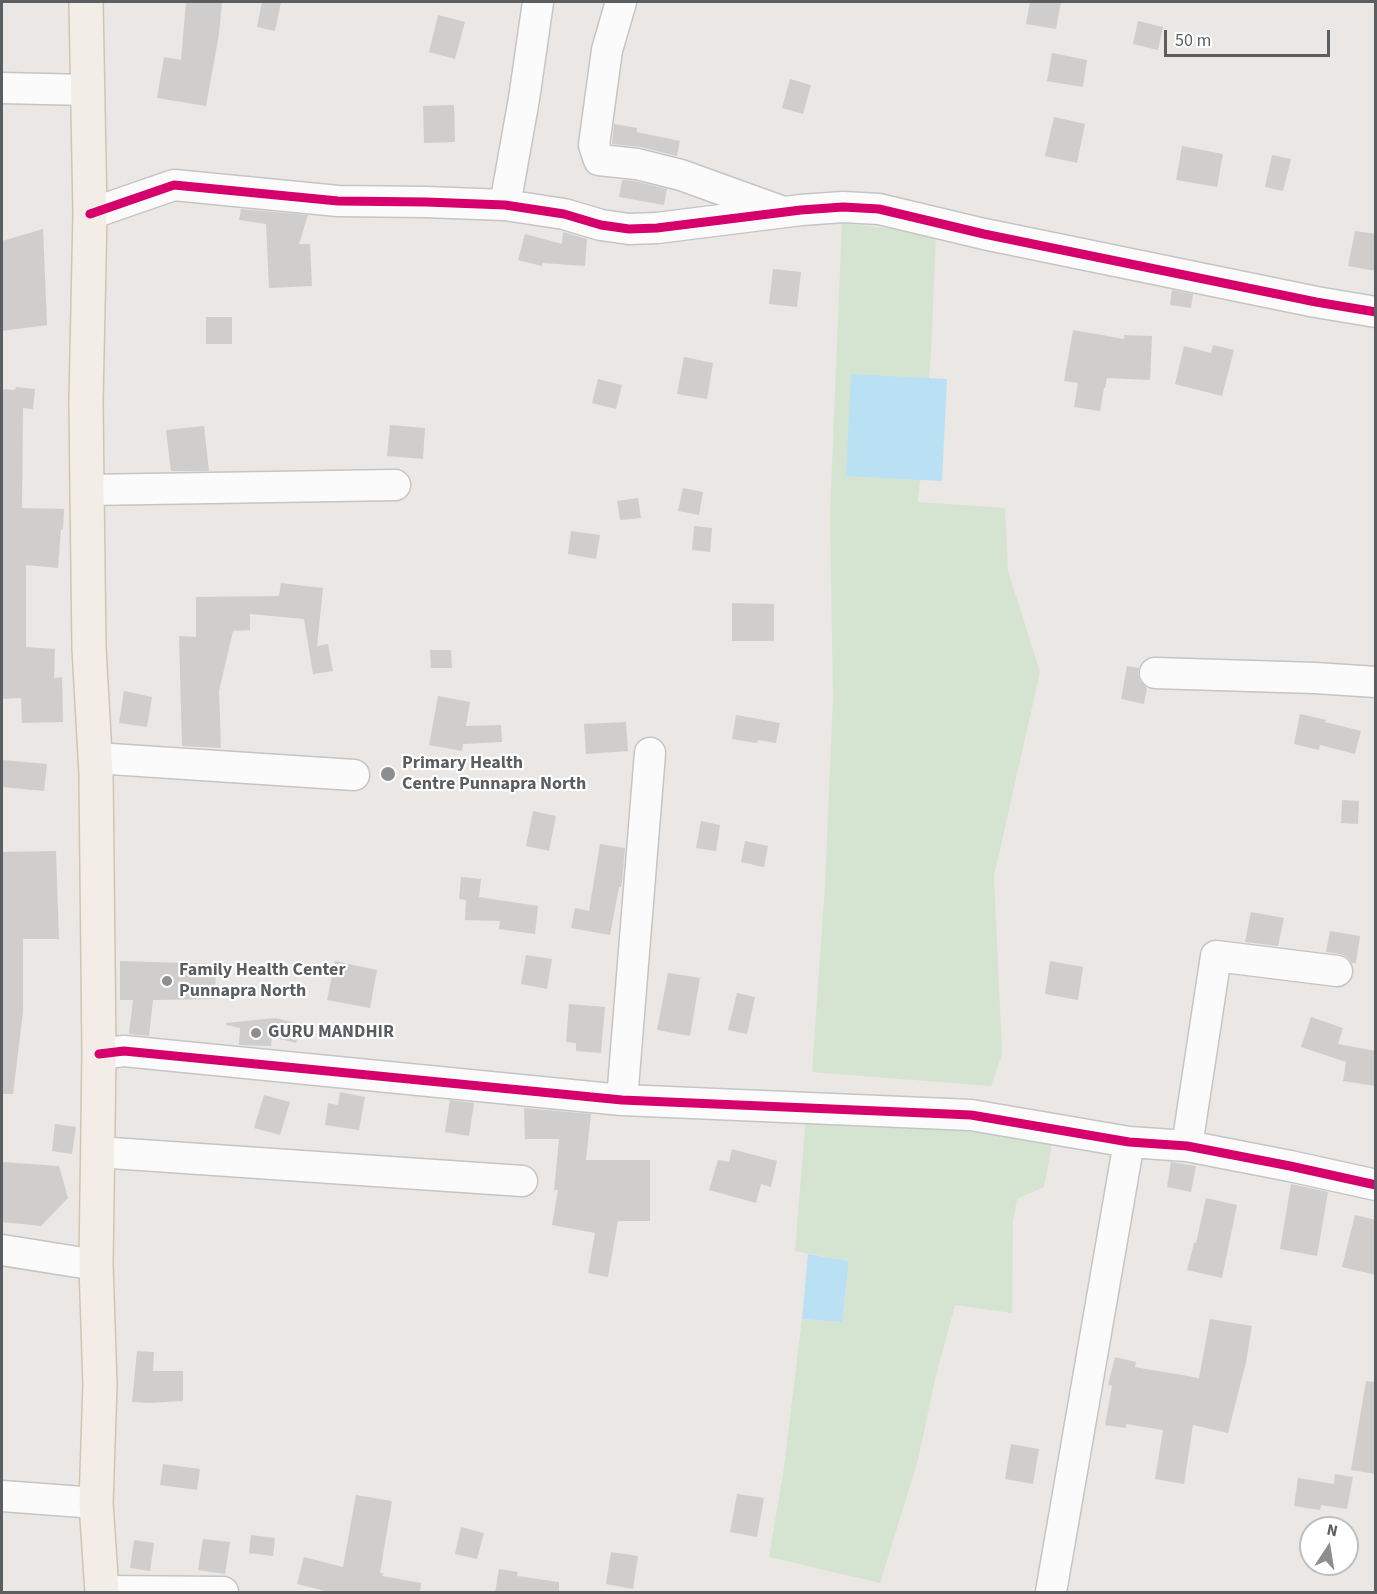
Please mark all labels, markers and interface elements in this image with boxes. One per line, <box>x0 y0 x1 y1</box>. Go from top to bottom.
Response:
scale bar <box>1167 18 1334 56</box>
text: 50 m <box>1175 28 1211 53</box>
place label: Primary Health Centre Punnapra North <box>402 753 586 795</box>
marker: Primary Health Centre Punnapra North <box>379 765 397 783</box>
place label: Family Health Center Punnapra North <box>179 960 346 1002</box>
marker: Family Health Center Punnapra North <box>160 974 174 988</box>
place label: GURU MANDHIR <box>268 1022 394 1044</box>
marker: GURU MANDHIR <box>249 1026 263 1040</box>
north arrow <box>1299 1516 1359 1576</box>
text: N <box>1325 1518 1340 1542</box>

